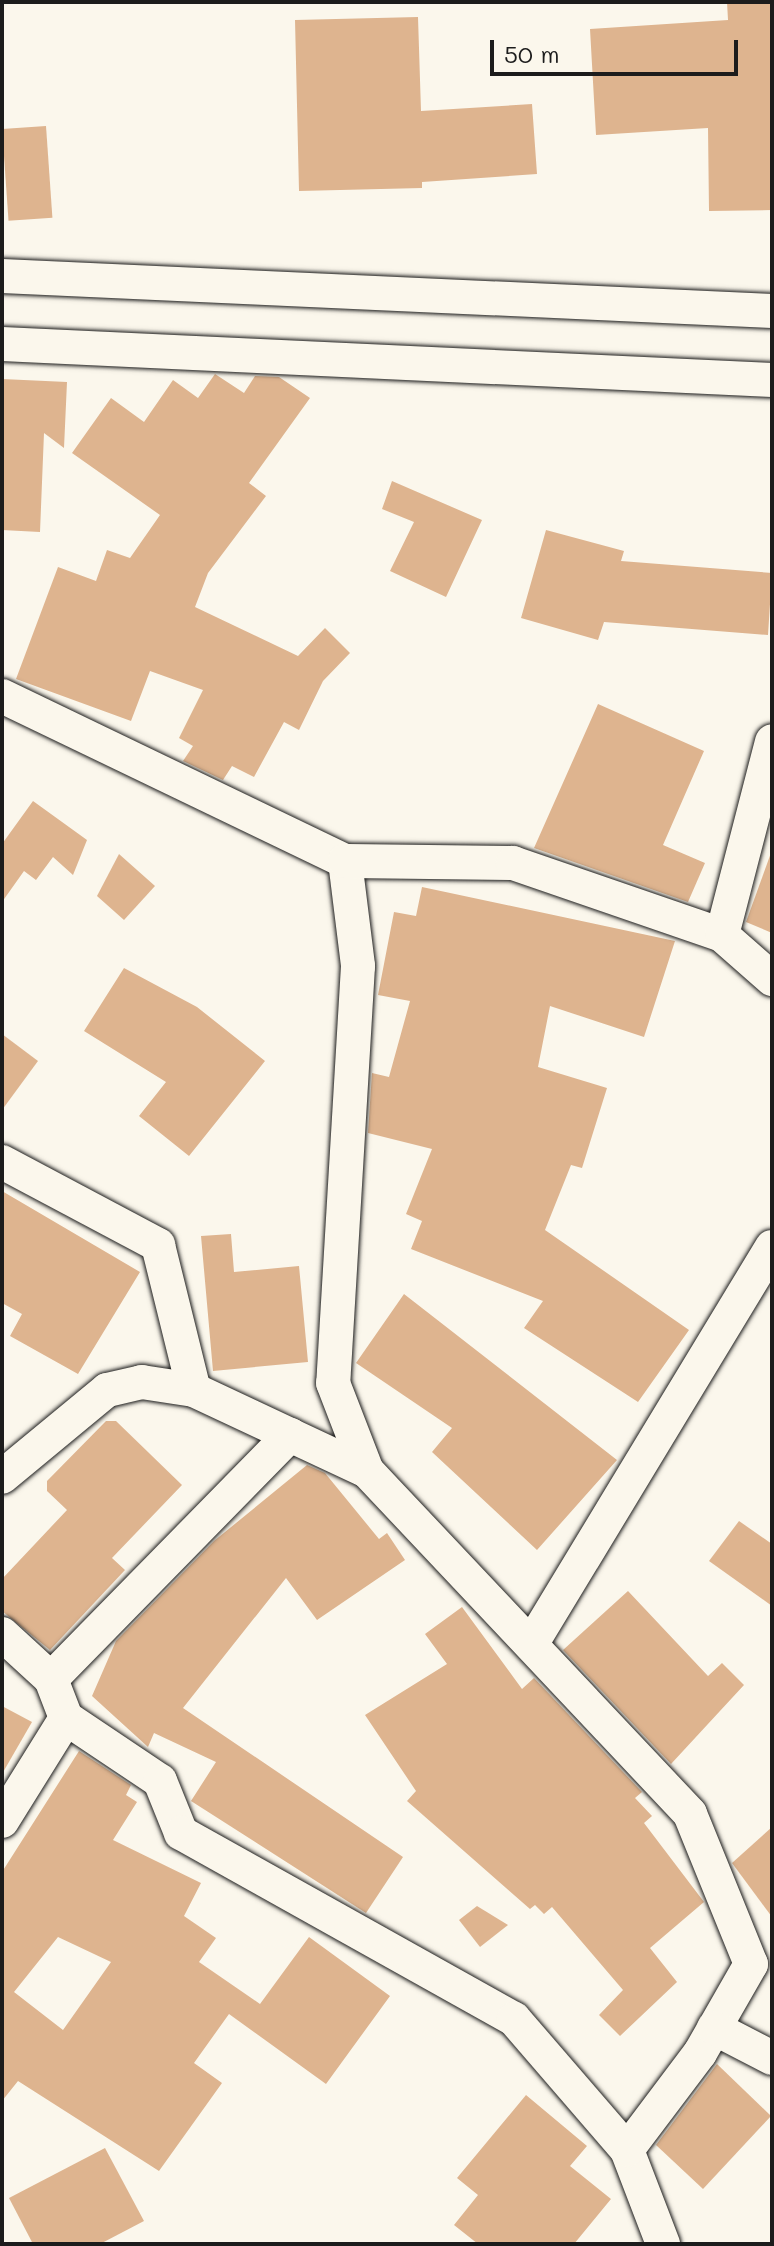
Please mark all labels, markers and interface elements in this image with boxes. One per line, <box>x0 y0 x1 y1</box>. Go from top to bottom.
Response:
scale bar <box>494 24 742 74</box>
text: 50 m <box>504 38 560 69</box>

